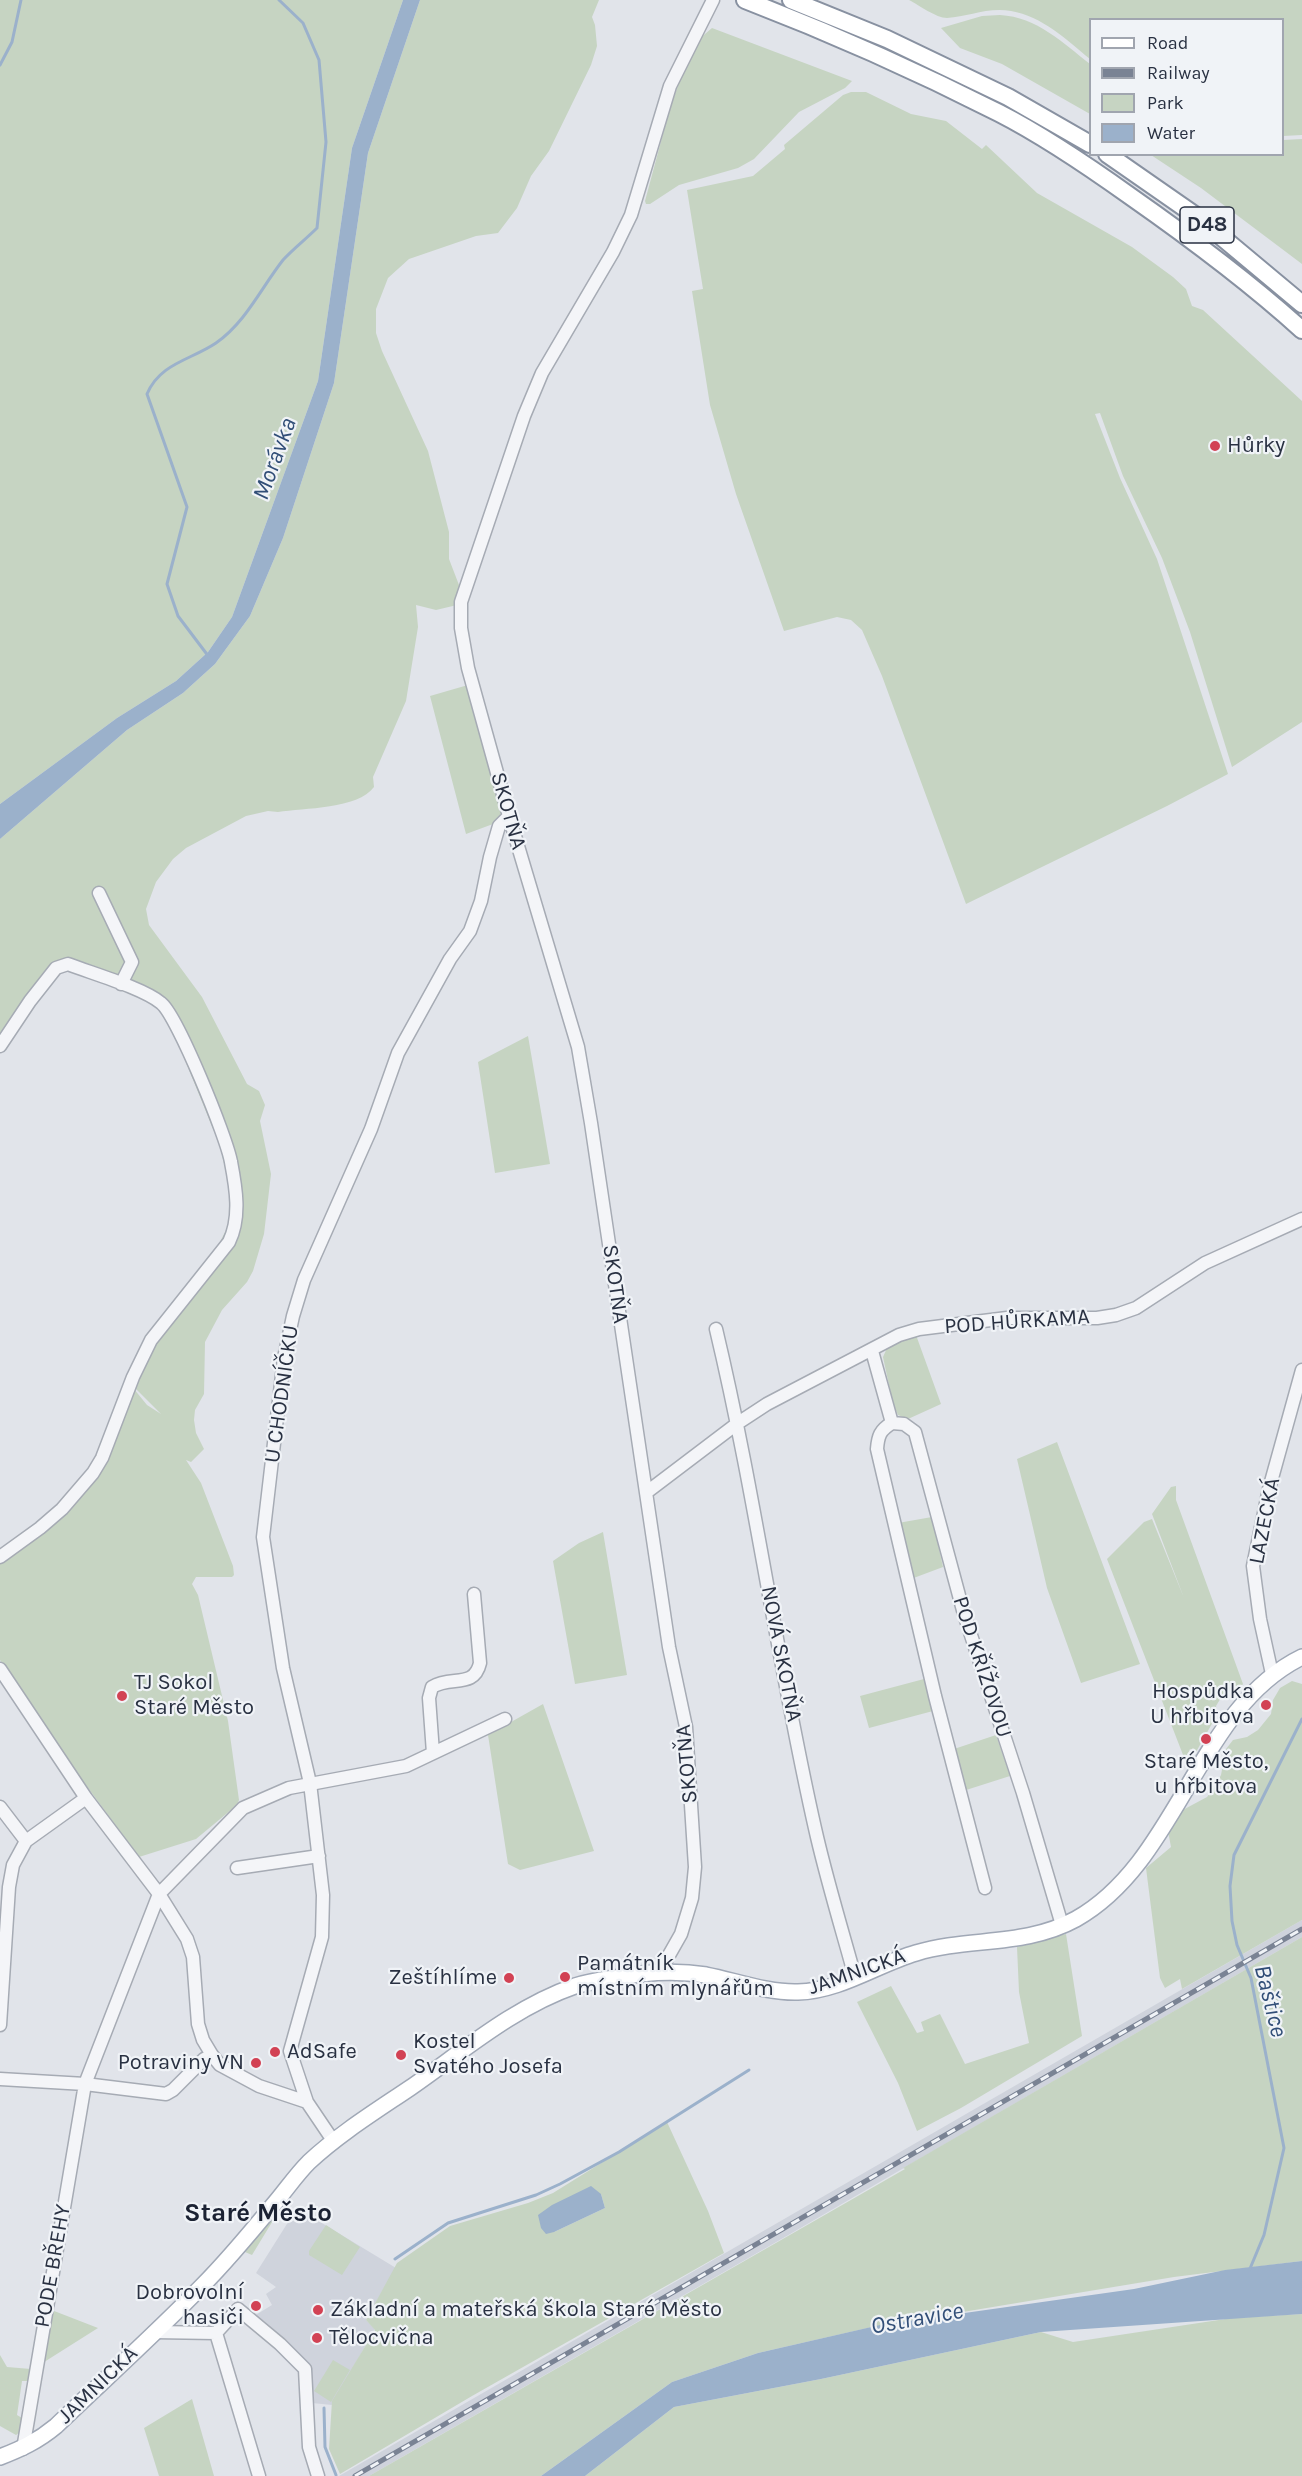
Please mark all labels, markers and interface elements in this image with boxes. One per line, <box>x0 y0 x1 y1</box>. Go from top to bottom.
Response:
legend <box>1089 18 1284 156</box>
text: Road <box>1147 32 1188 54</box>
text: Railway <box>1147 62 1210 84</box>
text: Park <box>1147 92 1184 114</box>
text: Water <box>1147 122 1195 144</box>
road number: D48 <box>1180 207 1234 243</box>
water label: Morávka <box>247 414 303 504</box>
place label: Hůrky <box>1227 433 1285 459</box>
marker: Hůrky <box>1208 439 1222 453</box>
street label: SKOTŇA <box>484 769 532 853</box>
street label: SKOTŇA <box>596 1243 634 1325</box>
street label: POD HŮRKAMA <box>943 1304 1091 1340</box>
street label: U CHODNÍČKU <box>259 1323 305 1465</box>
street label: LAZECKÁ <box>1244 1475 1286 1567</box>
street label: NOVÁ SKOTŇA <box>755 1584 807 1724</box>
street label: POD KŘÍŽOVOU <box>947 1593 1017 1741</box>
place label: TJ Sokol Staré Město <box>134 1670 254 1722</box>
place label: Hospůdka U hřbitova <box>1150 1679 1254 1730</box>
marker: TJ Sokol Staré Město <box>115 1689 129 1703</box>
marker: Hospůdka U hřbitova <box>1259 1698 1273 1712</box>
street label: SKOTŇA <box>670 1723 704 1805</box>
marker: Staré Město, u hřbitova <box>1199 1732 1213 1746</box>
place label: Staré Město, u hřbitova <box>1144 1749 1268 1801</box>
street label: JAMNICKÁ <box>805 1943 909 2001</box>
place label: Památník místním mlynářům <box>577 1951 774 2002</box>
water label: Baštice <box>1247 1962 1293 2040</box>
place label: Zeštíhlíme <box>388 1965 497 1991</box>
marker: Památník místním mlynářům <box>558 1970 572 1984</box>
marker: Zeštíhlíme <box>502 1971 516 1985</box>
place label: Kostel Svatého Josefa <box>413 2029 563 2080</box>
place label: AdSafe <box>287 2039 357 2065</box>
marker: AdSafe <box>268 2045 282 2059</box>
marker: Kostel Svatého Josefa <box>394 2048 408 2062</box>
place label: Potraviny VN <box>118 2050 244 2076</box>
marker: Potraviny VN <box>249 2056 263 2070</box>
district label: Staré Město <box>184 2198 332 2230</box>
street label: PODE BŘEHY <box>29 2202 77 2330</box>
place label: Dobrovolní hasiči <box>135 2280 244 2332</box>
place label: Základní a mateřská škola Staré Město <box>330 2297 722 2323</box>
water label: Ostravice <box>869 2297 965 2341</box>
marker: Dobrovolní hasiči <box>249 2299 263 2313</box>
marker: Základní a mateřská škola Staré Město <box>311 2303 325 2317</box>
place label: Tělocvična <box>329 2325 434 2351</box>
marker: Tělocvična <box>310 2331 324 2345</box>
street label: JAMNICKÁ <box>53 2340 143 2430</box>

